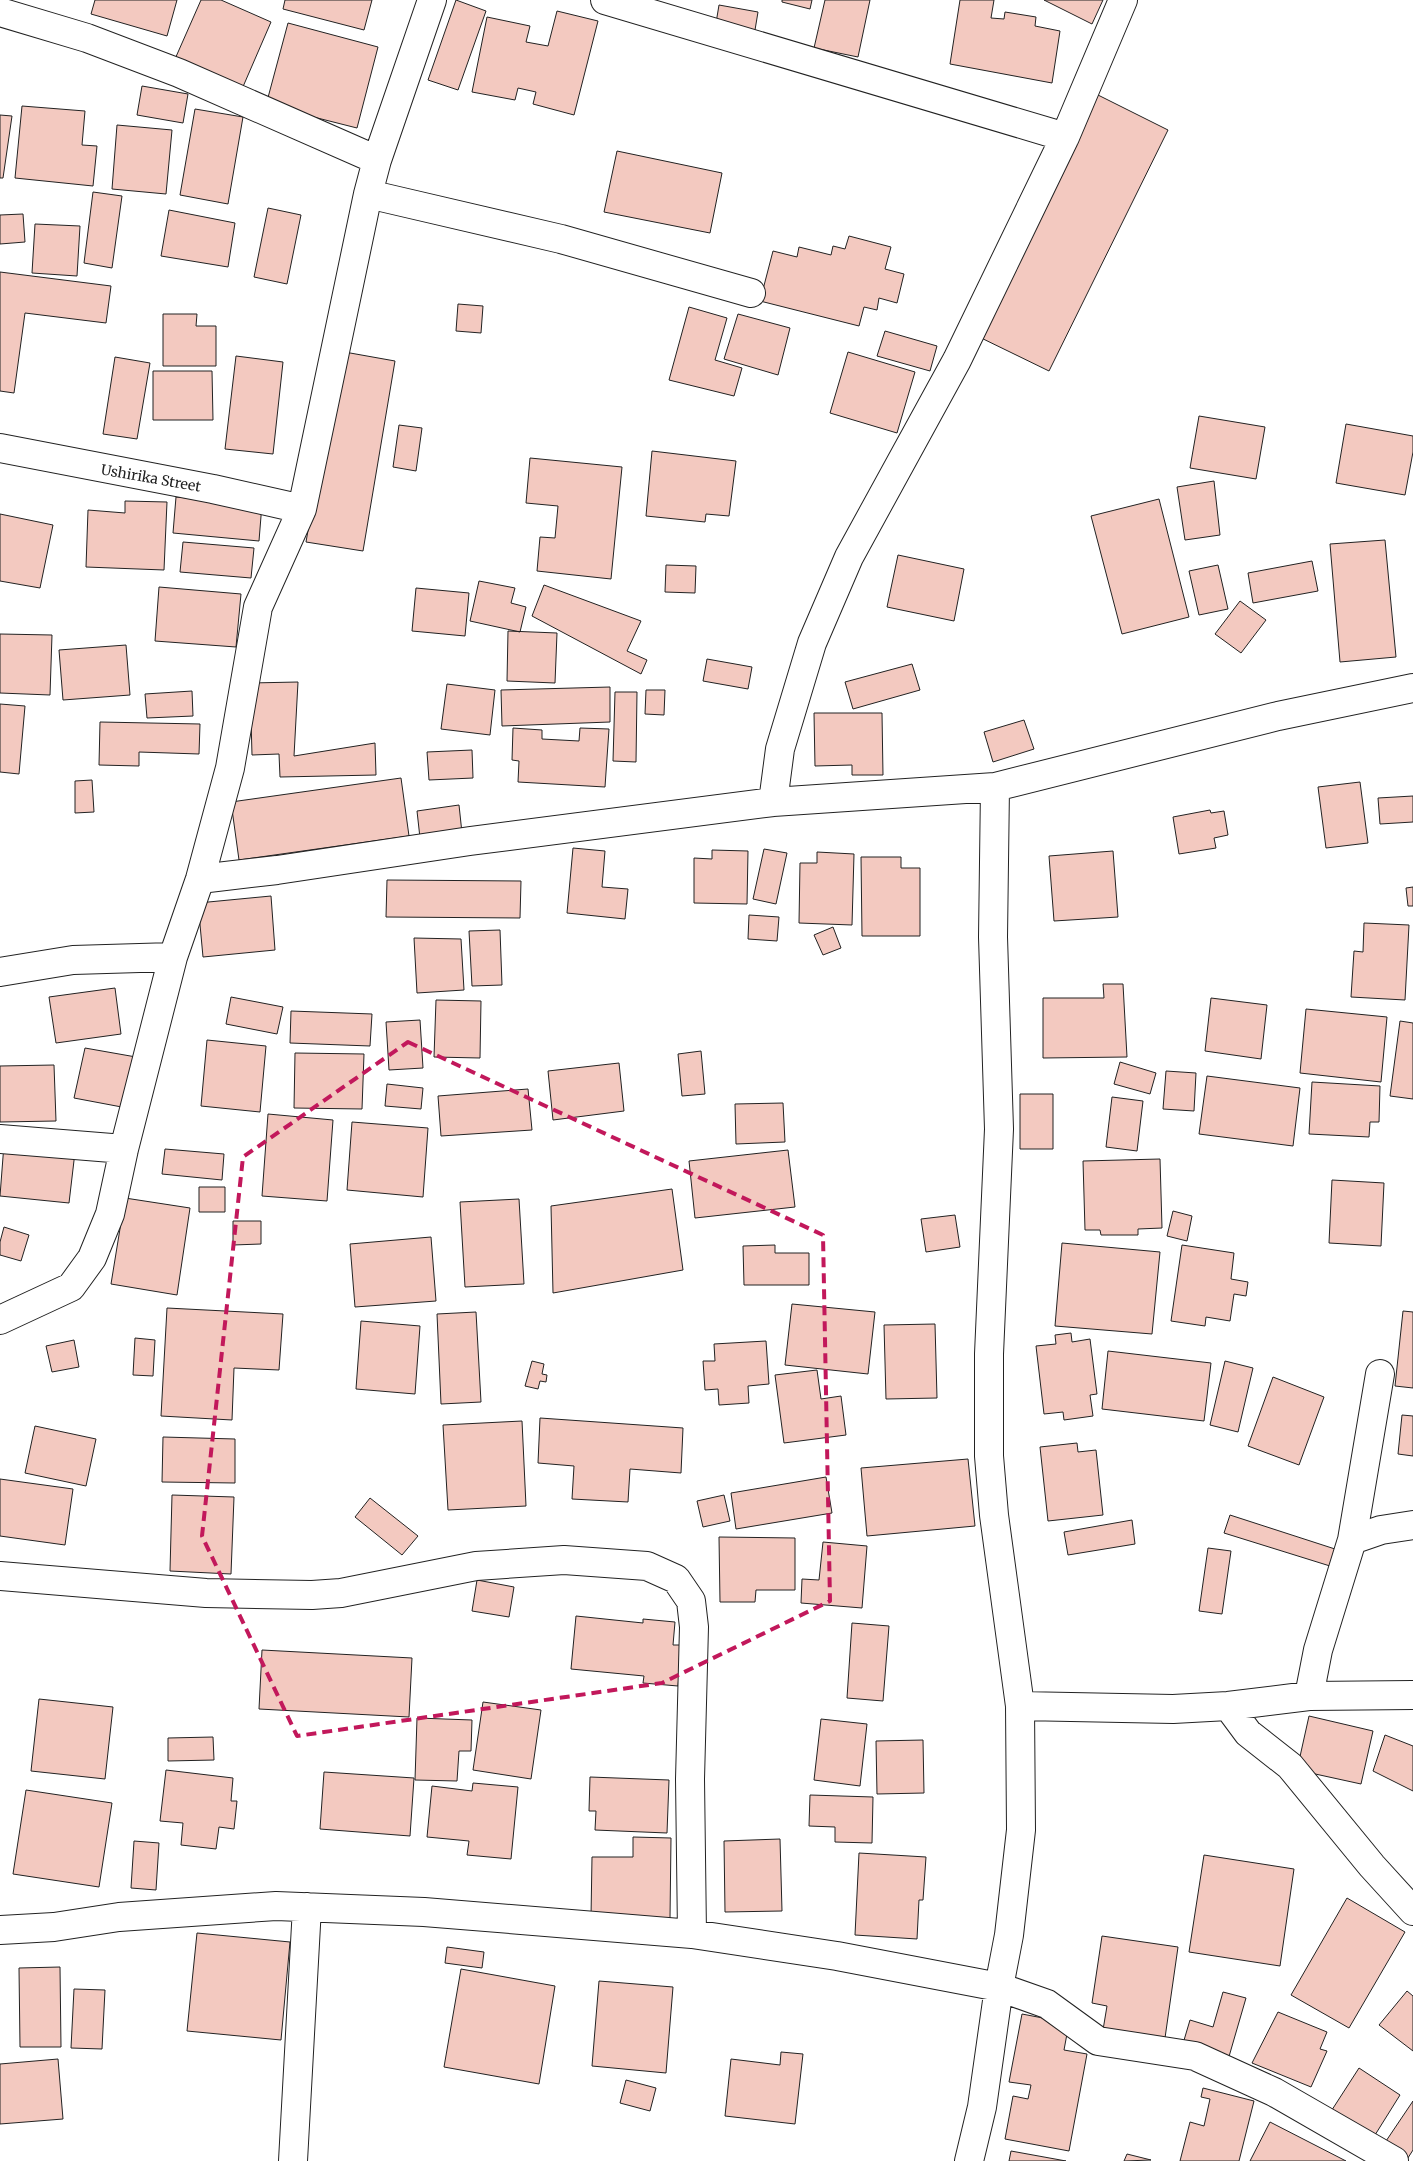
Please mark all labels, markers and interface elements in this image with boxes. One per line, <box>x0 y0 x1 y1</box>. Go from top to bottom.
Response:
street label: Ushirika Street <box>100 460 203 496</box>

